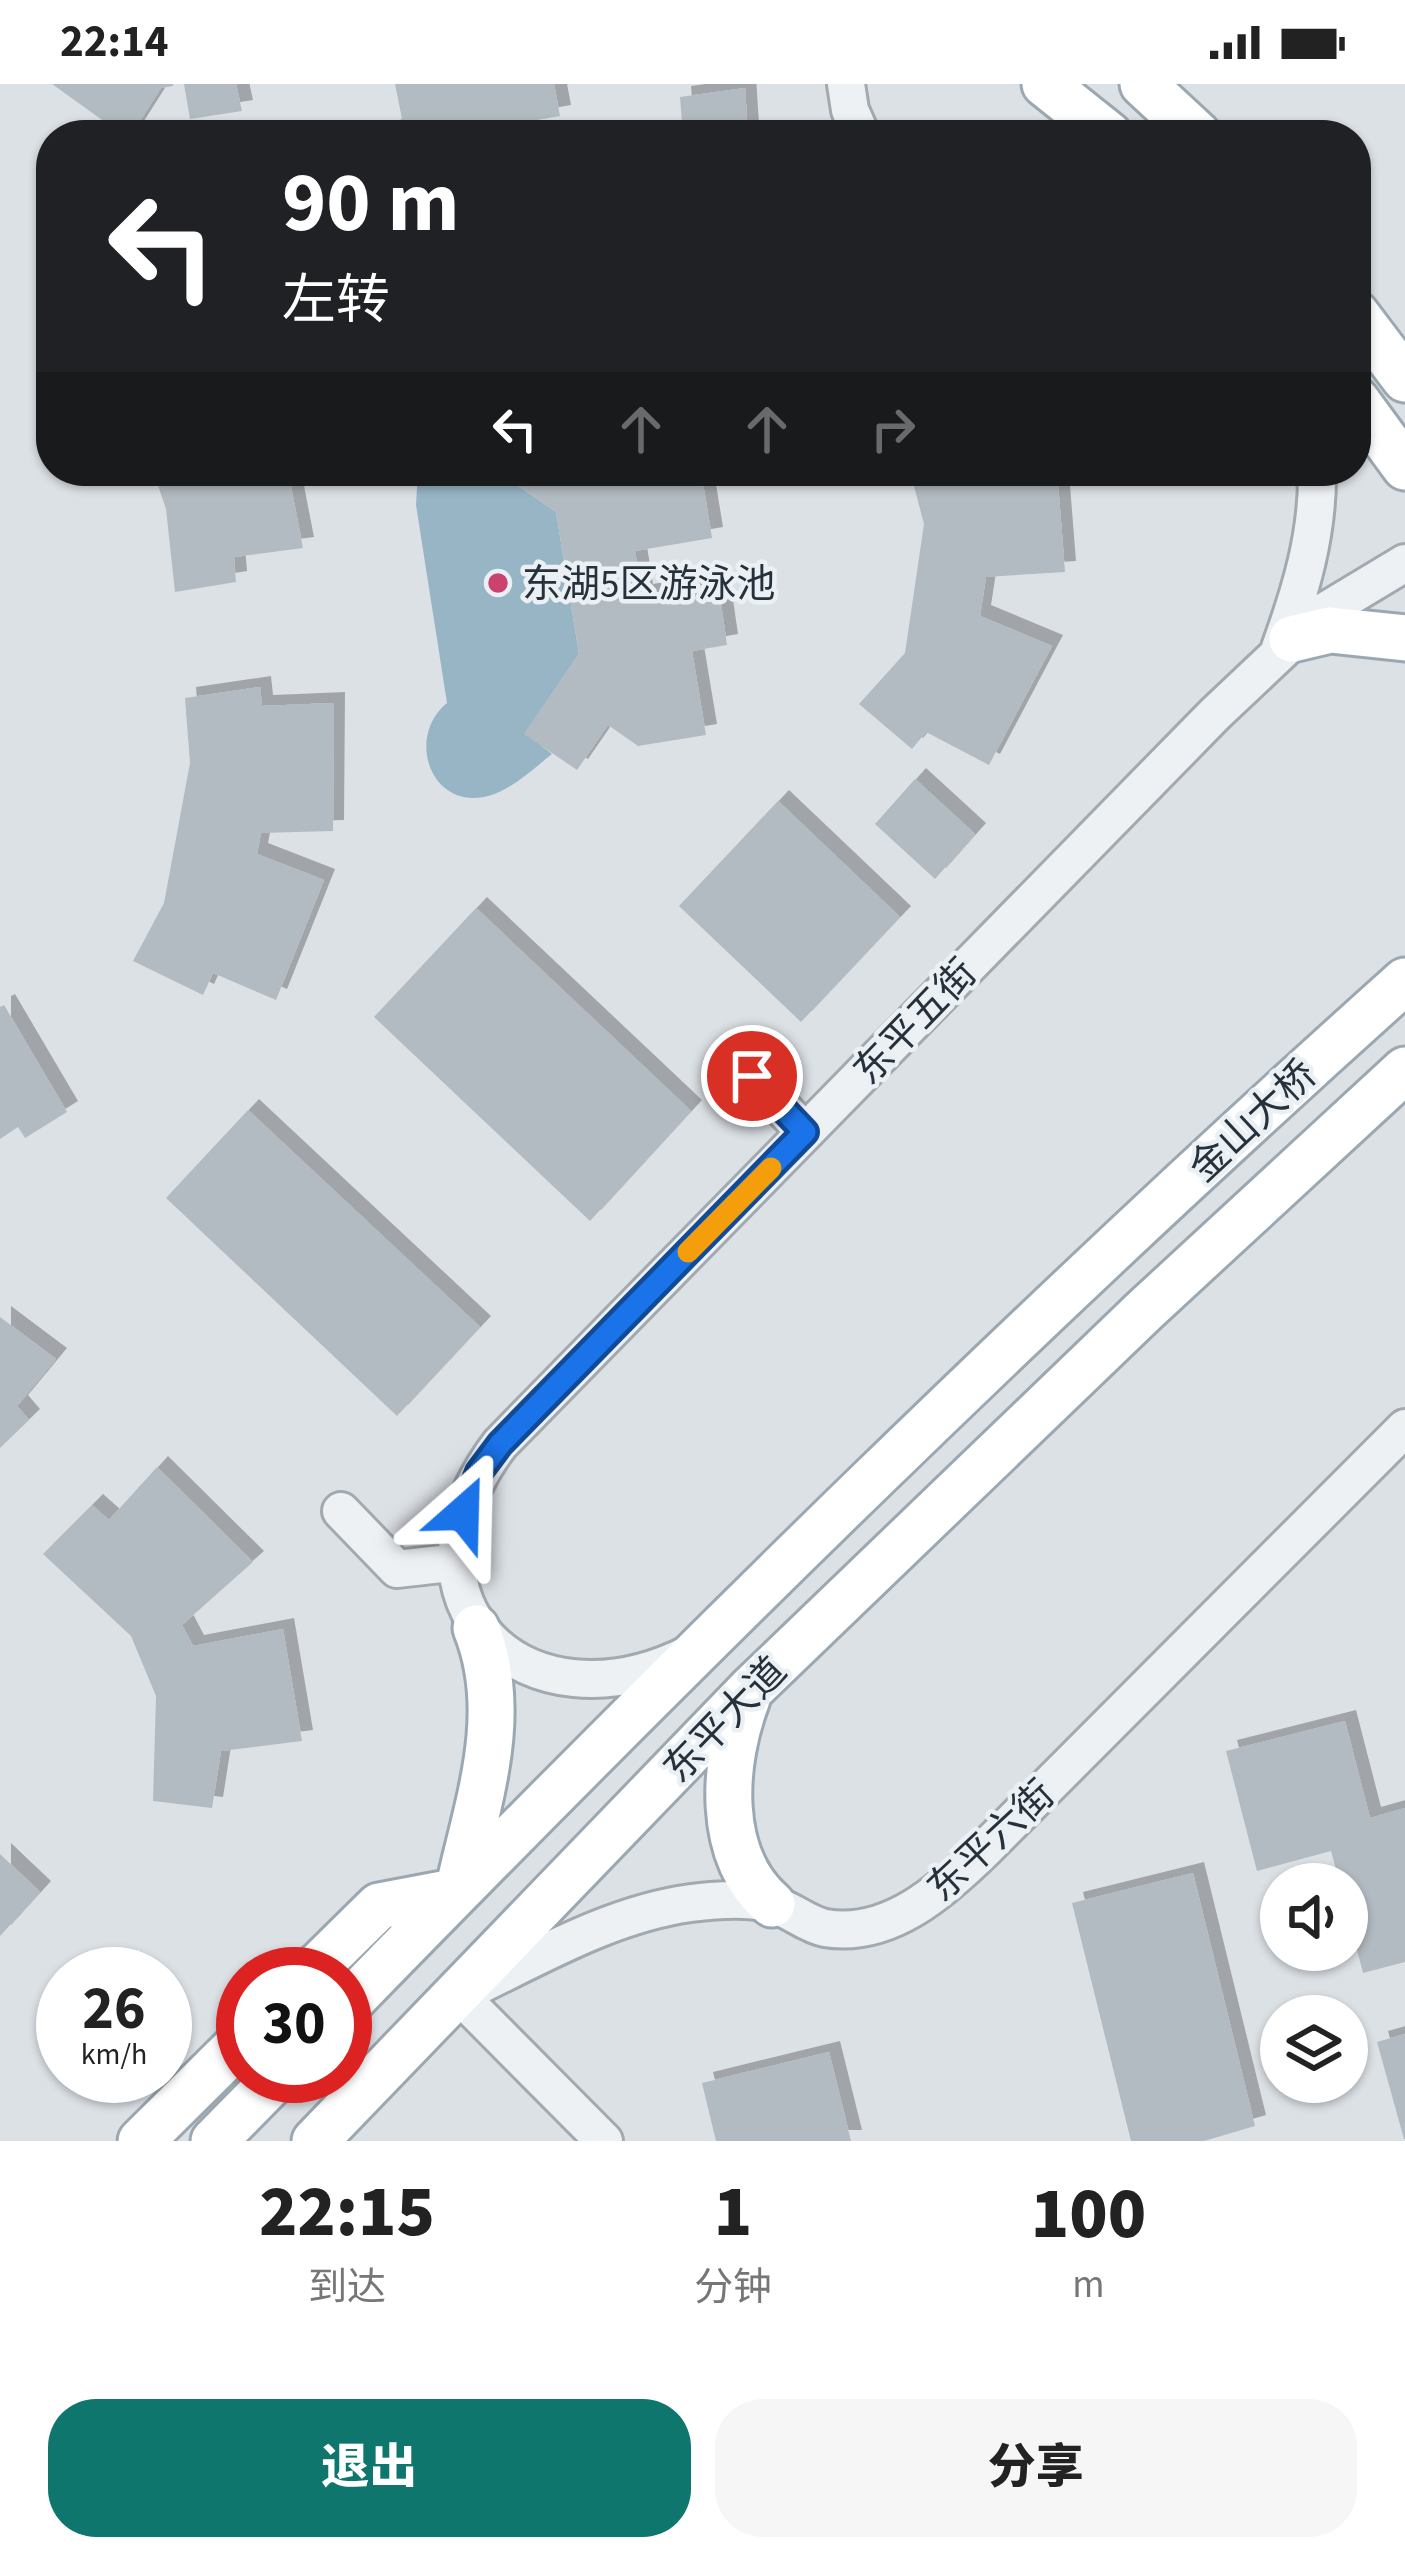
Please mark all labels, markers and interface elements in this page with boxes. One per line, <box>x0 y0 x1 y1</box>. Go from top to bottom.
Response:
text: 22:14 <box>60 10 169 74</box>
text: 90 m <box>282 144 460 264</box>
icon: left <box>84 168 240 324</box>
text: 左转 <box>282 263 390 340</box>
icon: left <box>482 396 548 462</box>
icon: ahead <box>608 396 674 462</box>
icon: ahead <box>734 396 800 462</box>
icon: right <box>860 396 926 462</box>
place label: 东湖5区游泳池 <box>522 557 775 613</box>
marker: 东湖5区游泳池 <box>485 570 511 596</box>
street label: 东平五街 <box>841 947 990 1098</box>
pin <box>701 1025 803 1127</box>
icon: arrive <box>719 1043 785 1109</box>
street label: 金山大桥 <box>1177 1048 1330 1195</box>
position arrow <box>400 1450 526 1576</box>
street label: 东平大道 <box>651 1645 800 1796</box>
street label: 东平六街 <box>915 1768 1068 1915</box>
map controls <box>1260 1863 1368 2103</box>
button: sound <box>1260 1863 1368 1971</box>
speed limit sign: 30 <box>216 1947 372 2103</box>
text: 26 <box>82 1967 146 2052</box>
button: layers <box>1260 1995 1368 2103</box>
text: km/h <box>81 2033 147 2076</box>
text: 22:15 <box>259 2161 435 2264</box>
text: 1 <box>714 2161 752 2264</box>
text: 100 <box>1031 2163 1146 2266</box>
text: m <box>1072 2257 1105 2313</box>
text: 到达 <box>308 2260 386 2316</box>
text: 分钟 <box>694 2260 772 2316</box>
button: 退出 <box>48 2399 691 2537</box>
button: 分享 <box>715 2399 1357 2537</box>

